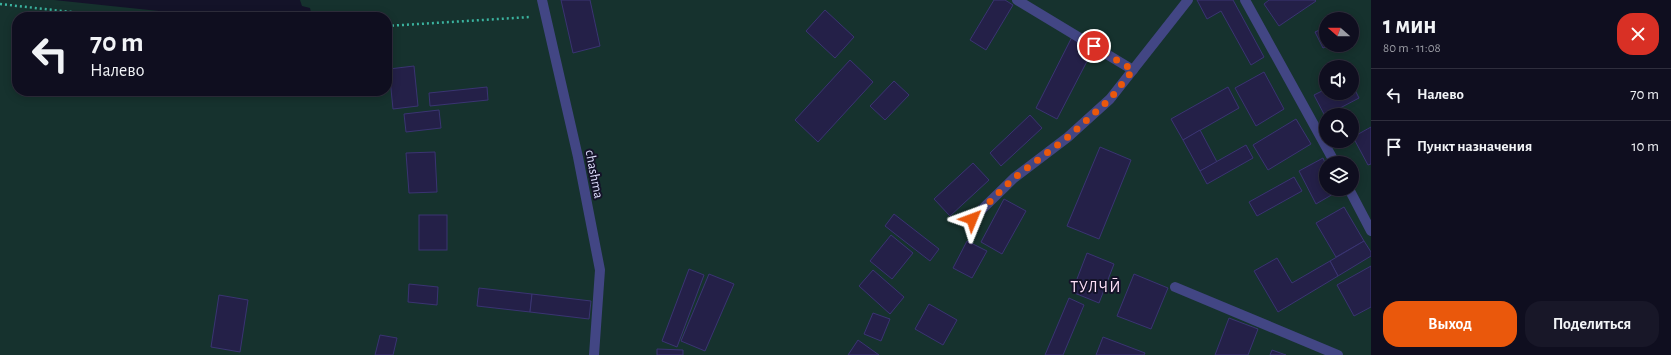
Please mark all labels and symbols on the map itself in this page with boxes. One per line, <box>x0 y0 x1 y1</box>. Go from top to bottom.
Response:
north arrow <box>1319 12 1359 52</box>
pin <box>1077 29 1111 63</box>
street label: сhashma <box>582 149 606 200</box>
position arrow <box>951 198 993 240</box>
district label: ТУЛЧӢ <box>1071 278 1121 295</box>

